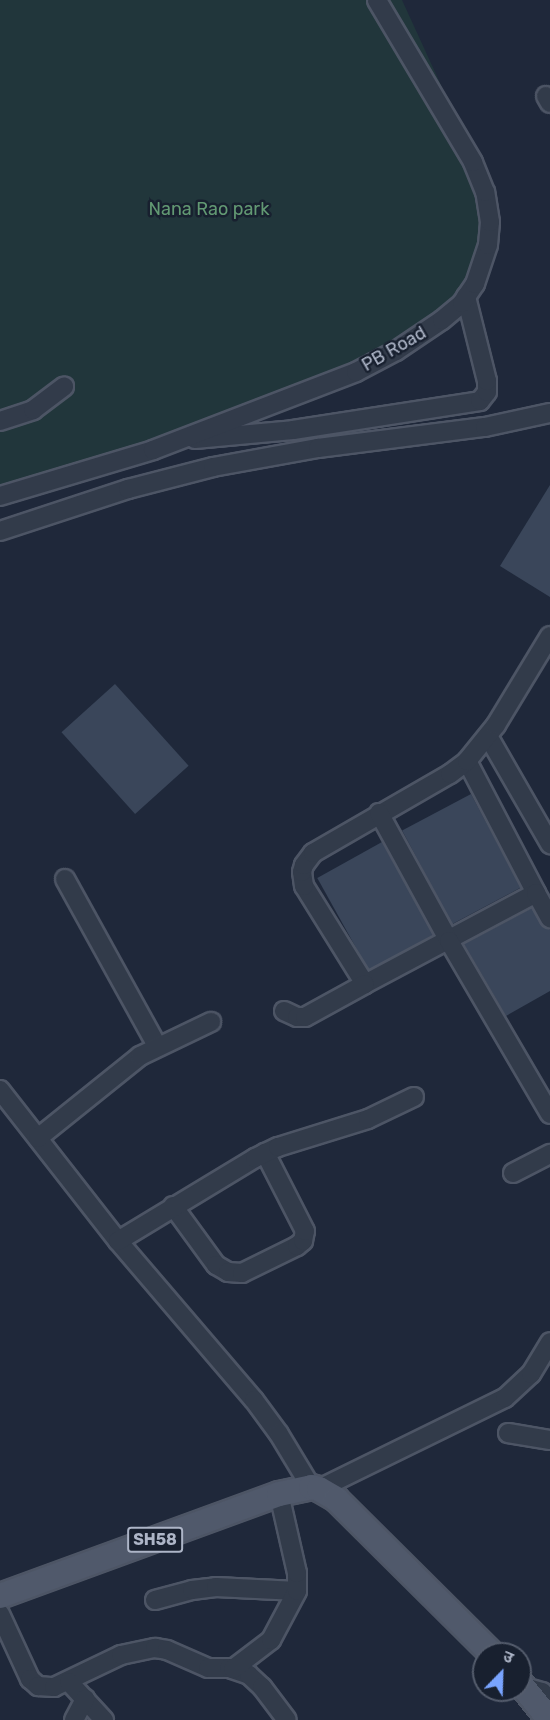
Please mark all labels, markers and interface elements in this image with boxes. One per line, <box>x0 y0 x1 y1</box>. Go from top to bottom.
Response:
park label: Nana Rao park <box>149 198 269 220</box>
street label: PB Road <box>358 322 430 376</box>
road number: SH58 <box>126 1527 184 1553</box>
north arrow <box>472 1642 532 1702</box>
text: उ <box>500 1646 516 1667</box>

